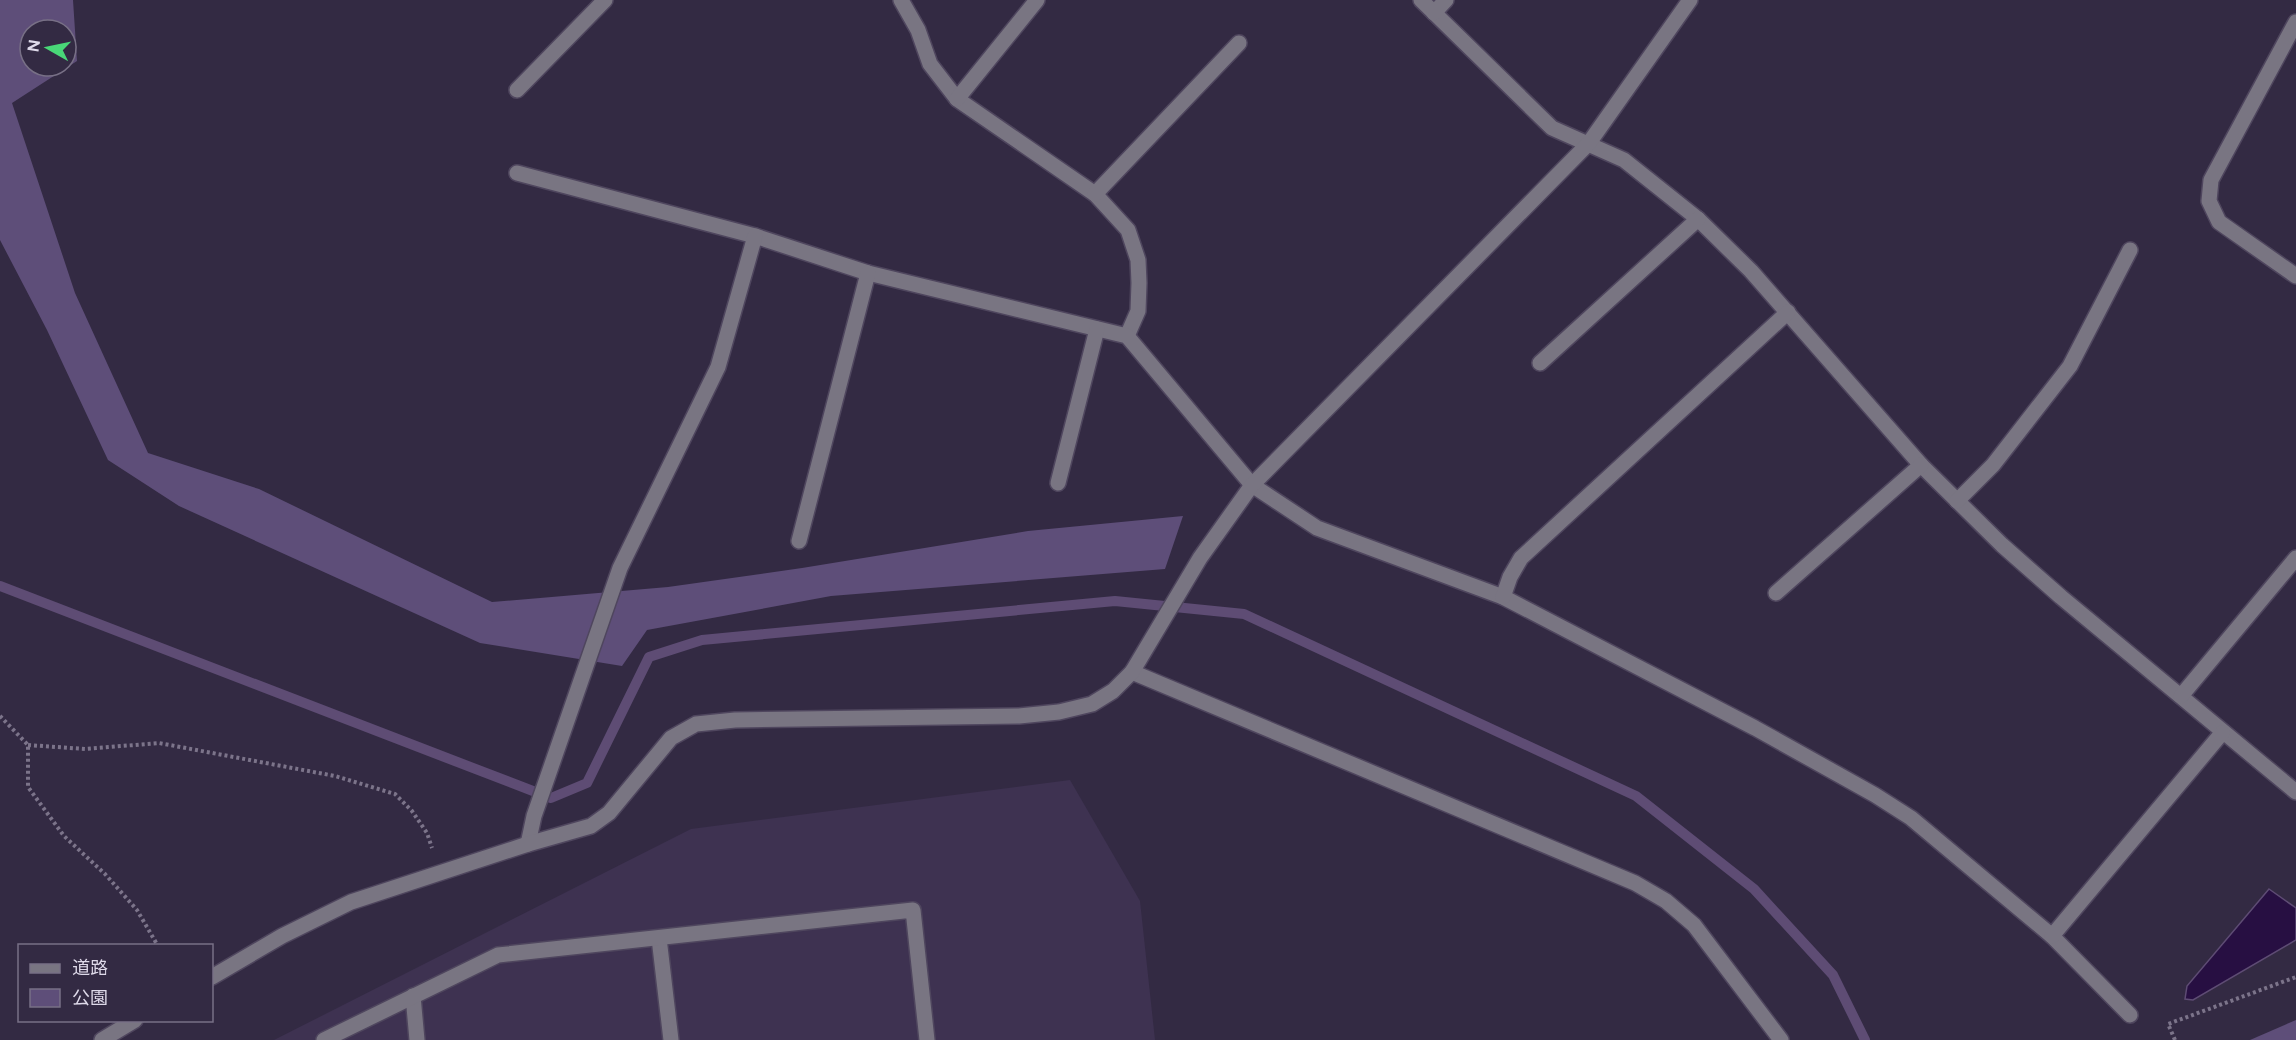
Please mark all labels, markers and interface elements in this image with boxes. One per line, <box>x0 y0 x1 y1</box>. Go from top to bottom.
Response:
north arrow <box>18 18 78 78</box>
text: N <box>23 38 44 53</box>
legend <box>18 944 213 1022</box>
text: 道路 <box>72 957 108 979</box>
text: 公園 <box>72 987 108 1009</box>

